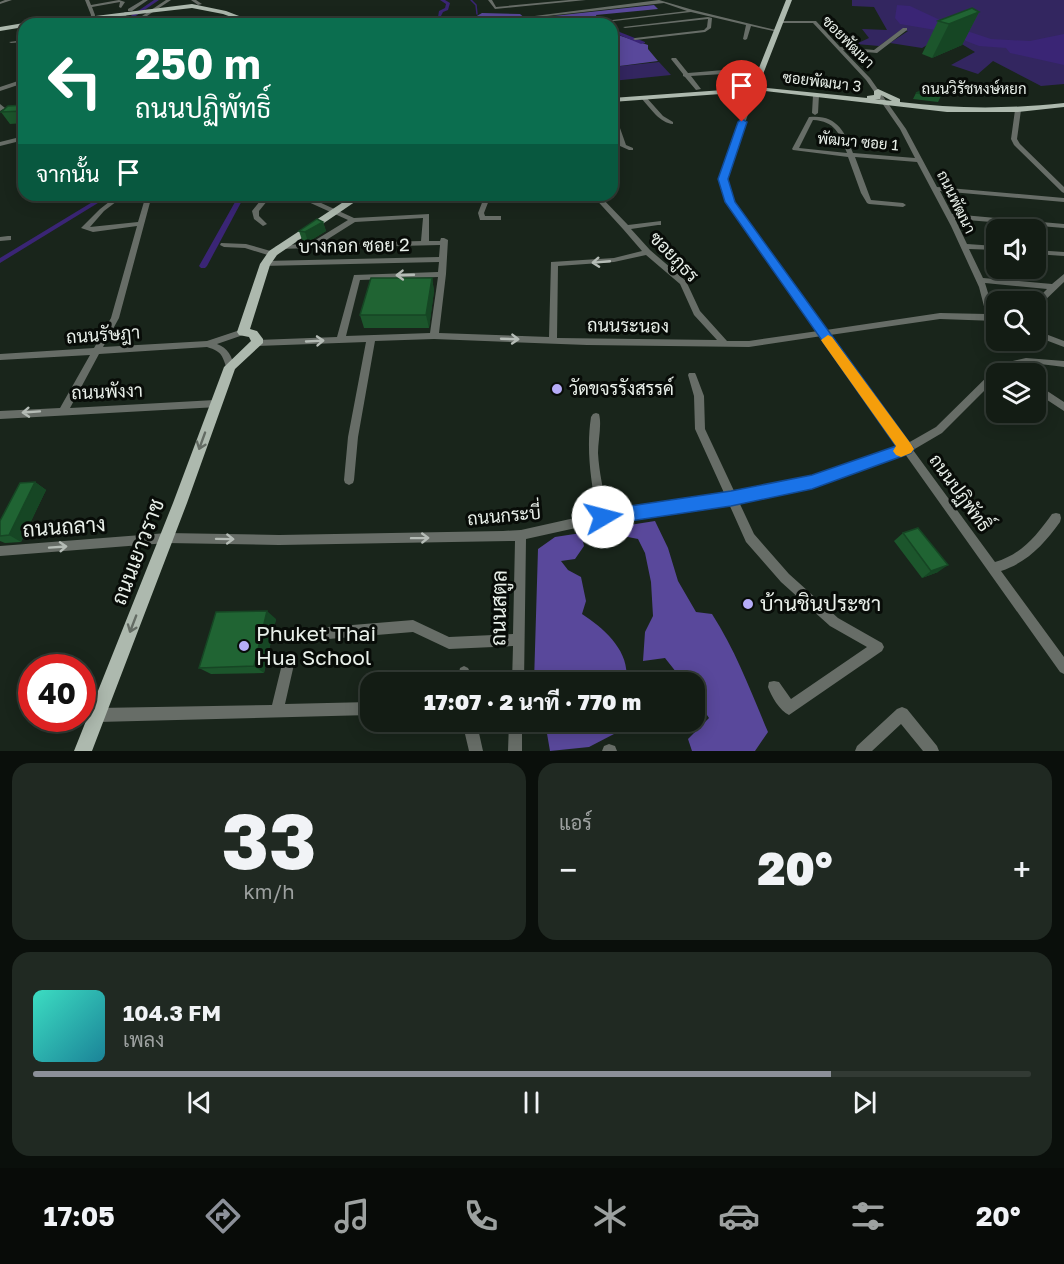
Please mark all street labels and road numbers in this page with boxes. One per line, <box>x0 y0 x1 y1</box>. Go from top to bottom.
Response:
street label: ซอยพัฒนา <box>819 11 879 71</box>
street label: ซอยพัฒนา 3 <box>782 67 863 95</box>
street label: ถนนวิรัชหงษ์หยก <box>921 79 1027 97</box>
street label: พัฒนา ซอย 1 <box>817 128 899 154</box>
street label: ถนนพัฒนา <box>934 167 980 236</box>
street label: ซอยภูธร <box>643 227 704 288</box>
street label: บางกอก ซอย 2 <box>298 233 410 257</box>
street label: ถนนระนอง <box>587 313 669 337</box>
street label: ถนนรัษฎา <box>65 320 141 350</box>
street label: ถนนพังงา <box>71 379 143 403</box>
street label: ถนนปฏิพัทธิ์ <box>924 447 1000 537</box>
street label: ถนนเยาวราช <box>105 495 169 608</box>
street label: ถนนกระบี่ <box>466 497 542 529</box>
street label: ถนนถลาง <box>22 510 106 542</box>
street label: ถนนสตูล <box>484 570 515 646</box>

